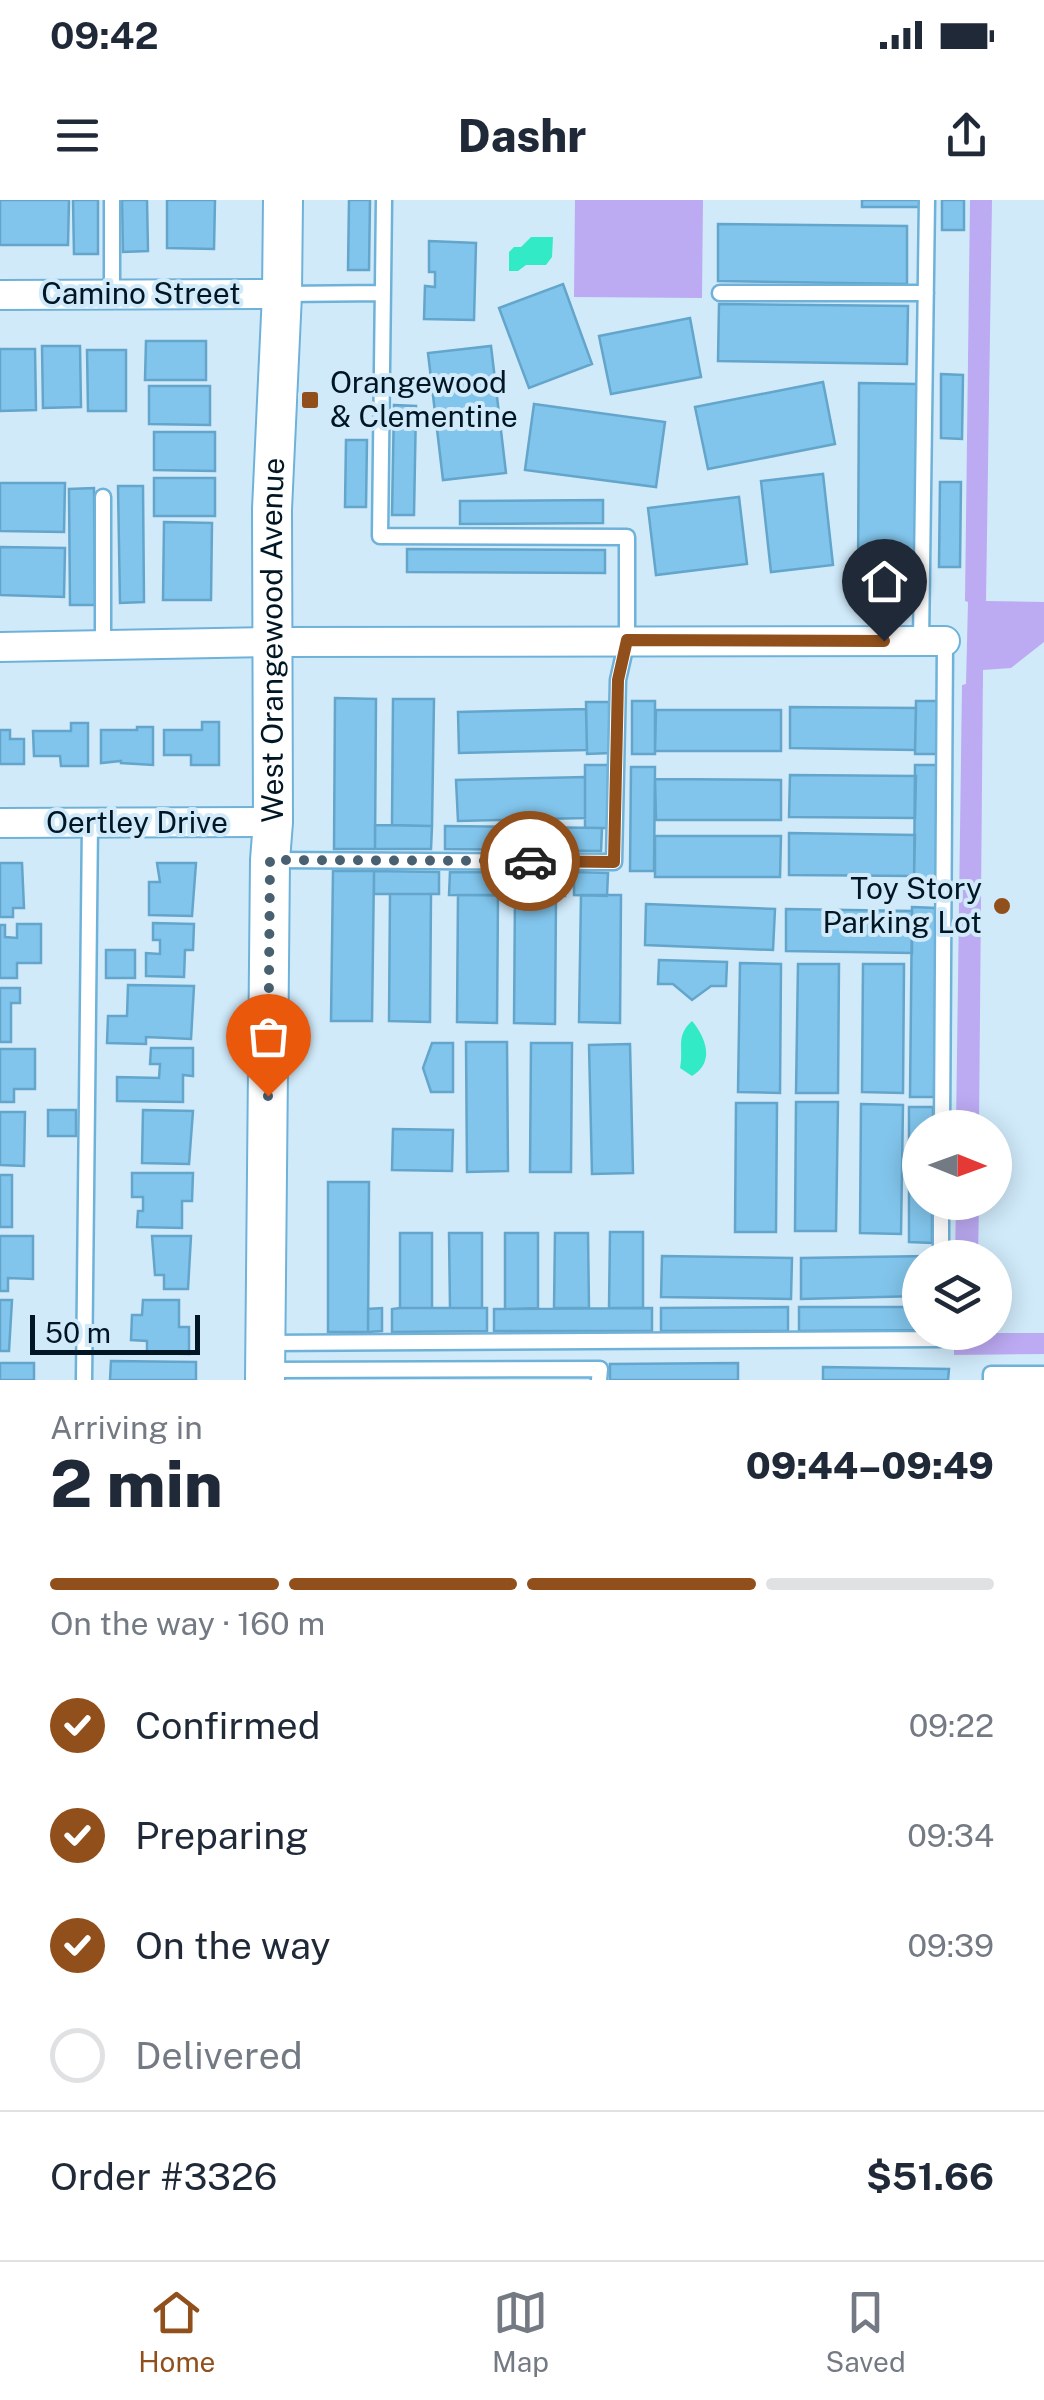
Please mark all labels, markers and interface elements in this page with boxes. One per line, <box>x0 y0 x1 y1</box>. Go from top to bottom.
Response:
text: 09:42 <box>50 13 159 58</box>
icon: menu <box>50 108 105 163</box>
icon: share <box>939 108 994 163</box>
text: Dashr <box>458 109 586 162</box>
street label: Camino Street <box>41 275 241 311</box>
place label: Orangewood & Clementine <box>330 364 518 434</box>
marker: Orangewood & Clementine <box>299 389 321 411</box>
street label: West Orangewood Avenue <box>253 457 291 823</box>
pin <box>842 539 927 642</box>
icon: home <box>857 554 912 609</box>
street label: Oertley Drive <box>46 804 228 840</box>
courier <box>480 811 580 911</box>
icon: car <box>503 834 558 889</box>
place label: Toy Story Parking Lot <box>822 870 982 940</box>
marker: Toy Story Parking Lot <box>991 895 1013 917</box>
pin <box>226 994 311 1097</box>
icon: bag <box>241 1009 296 1064</box>
north arrow <box>902 1110 1012 1220</box>
map controls <box>902 1110 1012 1350</box>
button: layers <box>902 1240 1012 1350</box>
scale bar <box>30 1310 200 1354</box>
text: 50 m <box>45 1316 111 1349</box>
text: Arriving in <box>50 1409 203 1446</box>
text: 09:44–09:49 <box>746 1443 994 1488</box>
text: 2 min <box>50 1445 223 1522</box>
text: On the way · 160 m <box>50 1605 325 1642</box>
icon: check <box>50 1698 105 1753</box>
text: Confirmed <box>135 1703 320 1748</box>
text: 09:22 <box>909 1707 994 1744</box>
icon: check <box>50 1808 105 1863</box>
text: Preparing <box>135 1813 309 1858</box>
text: 09:34 <box>907 1817 994 1854</box>
icon: check <box>50 1918 105 1973</box>
text: On the way <box>135 1923 331 1968</box>
text: 09:39 <box>907 1927 994 1964</box>
text: Delivered <box>135 2033 303 2078</box>
text: Order #3326 <box>50 2154 277 2199</box>
text: $51.66 <box>866 2154 994 2199</box>
tab: Home <box>138 2285 215 2378</box>
tab: Map <box>492 2285 549 2378</box>
tab: Saved <box>826 2285 906 2378</box>

